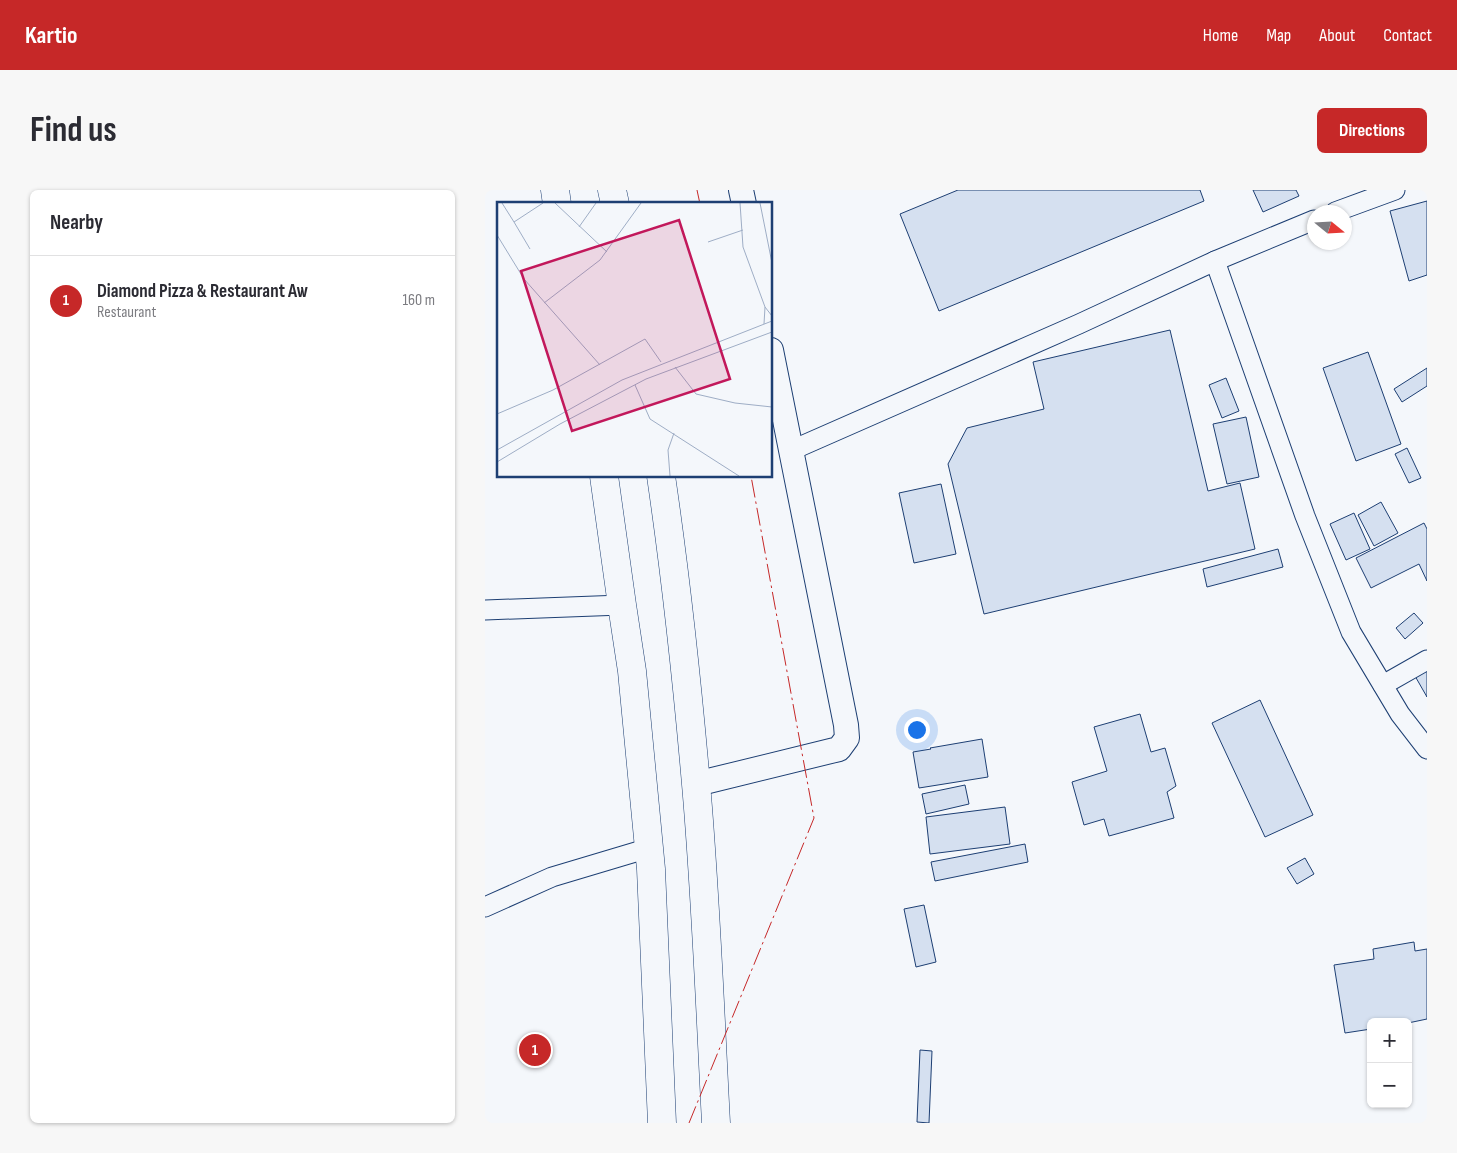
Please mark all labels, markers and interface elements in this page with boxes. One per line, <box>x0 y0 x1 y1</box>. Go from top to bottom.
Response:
text: Kartio <box>25 21 77 50</box>
text: Home <box>1203 25 1238 46</box>
text: Map <box>1266 25 1291 46</box>
text: About <box>1319 25 1355 46</box>
text: Contact <box>1383 25 1432 46</box>
button: Directions <box>1317 108 1427 153</box>
text: Find us <box>30 109 117 152</box>
inset map <box>497 202 773 478</box>
north arrow <box>1307 205 1352 250</box>
text: Nearby <box>50 210 103 235</box>
text: Diamond Pizza & Restaurant Aw <box>97 280 308 303</box>
text: 1 <box>63 291 69 310</box>
text: 160 m <box>402 291 435 310</box>
text: Restaurant <box>97 303 156 322</box>
your location <box>904 717 930 743</box>
map controls <box>1367 1018 1412 1108</box>
button: + <box>1367 1018 1412 1063</box>
pin: 1 <box>519 1031 551 1069</box>
button: − <box>1367 1063 1412 1108</box>

